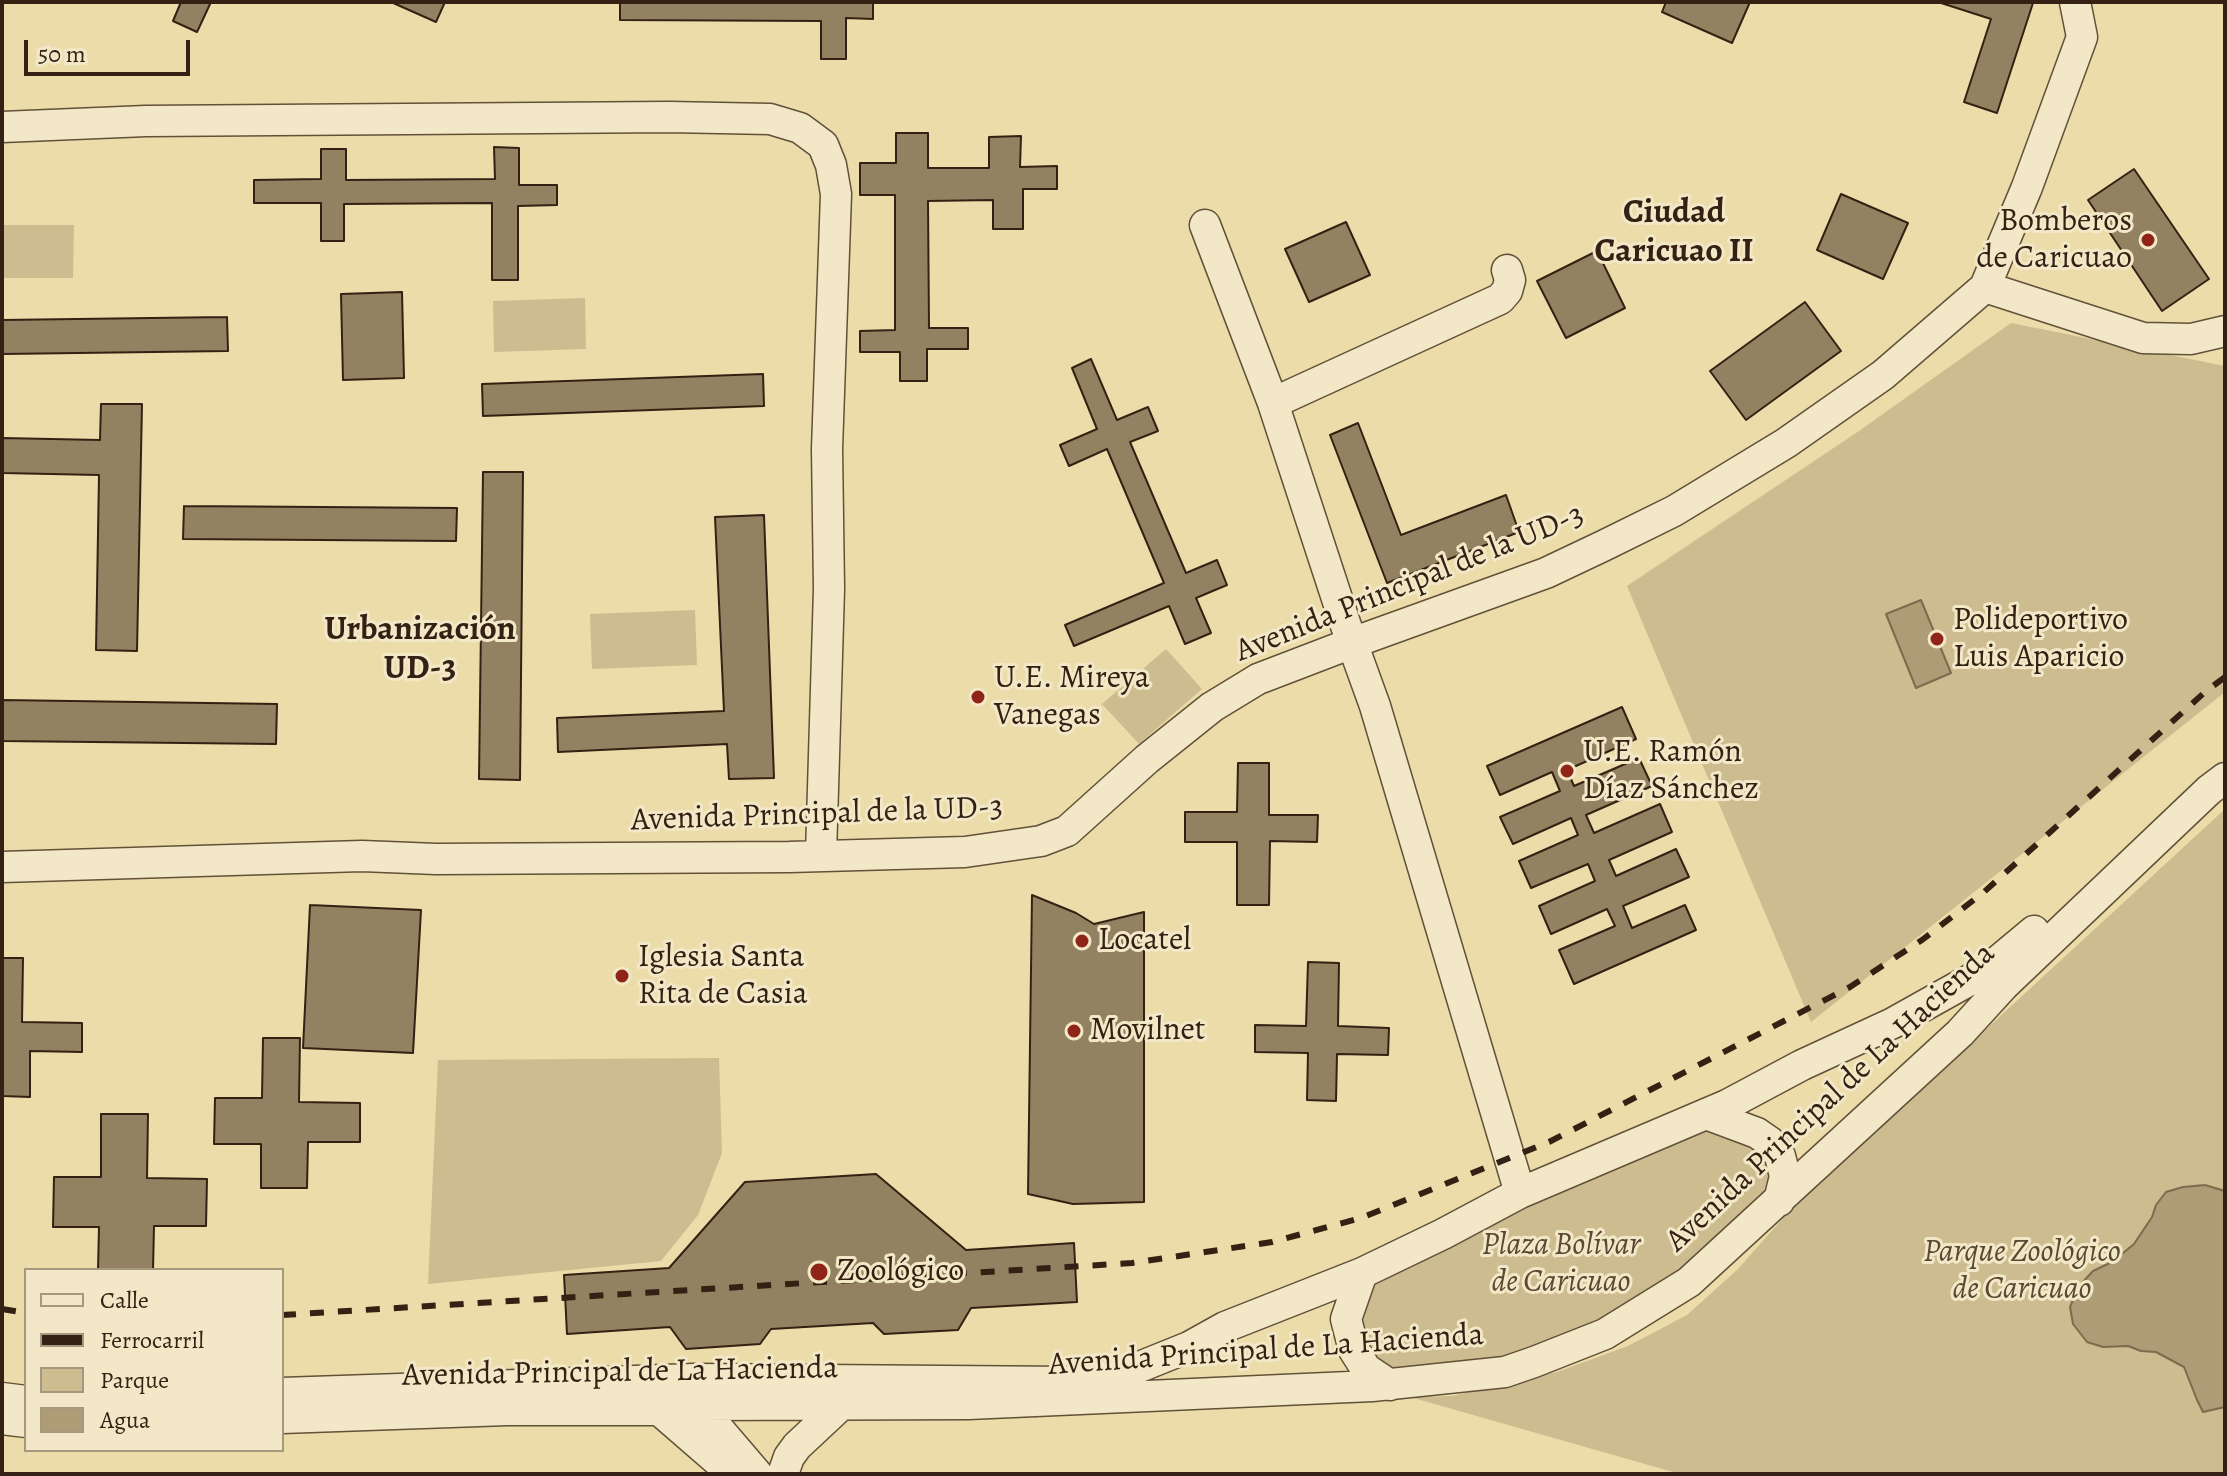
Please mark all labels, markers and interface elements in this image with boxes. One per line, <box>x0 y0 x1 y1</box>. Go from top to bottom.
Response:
scale bar <box>28 24 194 74</box>
text: 50 m <box>38 38 86 70</box>
district label: Ciudad Caricuao II <box>1594 194 1754 274</box>
place label: Bomberos de Caricuao <box>1976 203 2132 278</box>
marker: Bomberos de Caricuao <box>2139 231 2157 249</box>
street label: Avenida Principal de la UD-3 <box>1230 496 1590 672</box>
place label: Polideportivo Luis Aparicio <box>1953 602 2128 677</box>
district label: Urbanización UD-3 <box>324 611 516 690</box>
marker: Polideportivo Luis Aparicio <box>1928 630 1946 648</box>
place label: U.E. Mireya Vanegas <box>994 660 1150 735</box>
marker: U.E. Mireya Vanegas <box>969 688 987 706</box>
place label: U.E. Ramón Díaz Sánchez <box>1583 734 1759 809</box>
marker: U.E. Ramón Díaz Sánchez <box>1558 762 1576 780</box>
street label: Avenida Principal de la UD-3 <box>630 789 1004 841</box>
place label: Locatel <box>1098 922 1191 960</box>
marker: Locatel <box>1073 932 1091 950</box>
street label: Avenida Principal de La Hacienda <box>1658 935 2004 1261</box>
place label: Iglesia Santa Rita de Casia <box>638 939 808 1014</box>
marker: Iglesia Santa Rita de Casia <box>613 967 631 985</box>
place label: Movilnet <box>1090 1012 1205 1050</box>
marker: Movilnet <box>1065 1022 1083 1040</box>
park label: Plaza Bolívar de Caricuao <box>1482 1227 1640 1302</box>
park label: Parque Zoológico de Caricuao <box>1923 1234 2121 1309</box>
place label: Zoológico <box>837 1253 964 1291</box>
marker: Zoológico <box>808 1261 830 1283</box>
legend <box>24 1268 284 1452</box>
text: Calle <box>100 1284 149 1316</box>
street label: Avenida Principal de La Hacienda <box>1047 1317 1485 1385</box>
text: Ferrocarril <box>100 1324 204 1356</box>
street label: Avenida Principal de La Hacienda <box>402 1350 838 1396</box>
text: Parque <box>100 1364 169 1396</box>
text: Agua <box>100 1404 150 1436</box>

